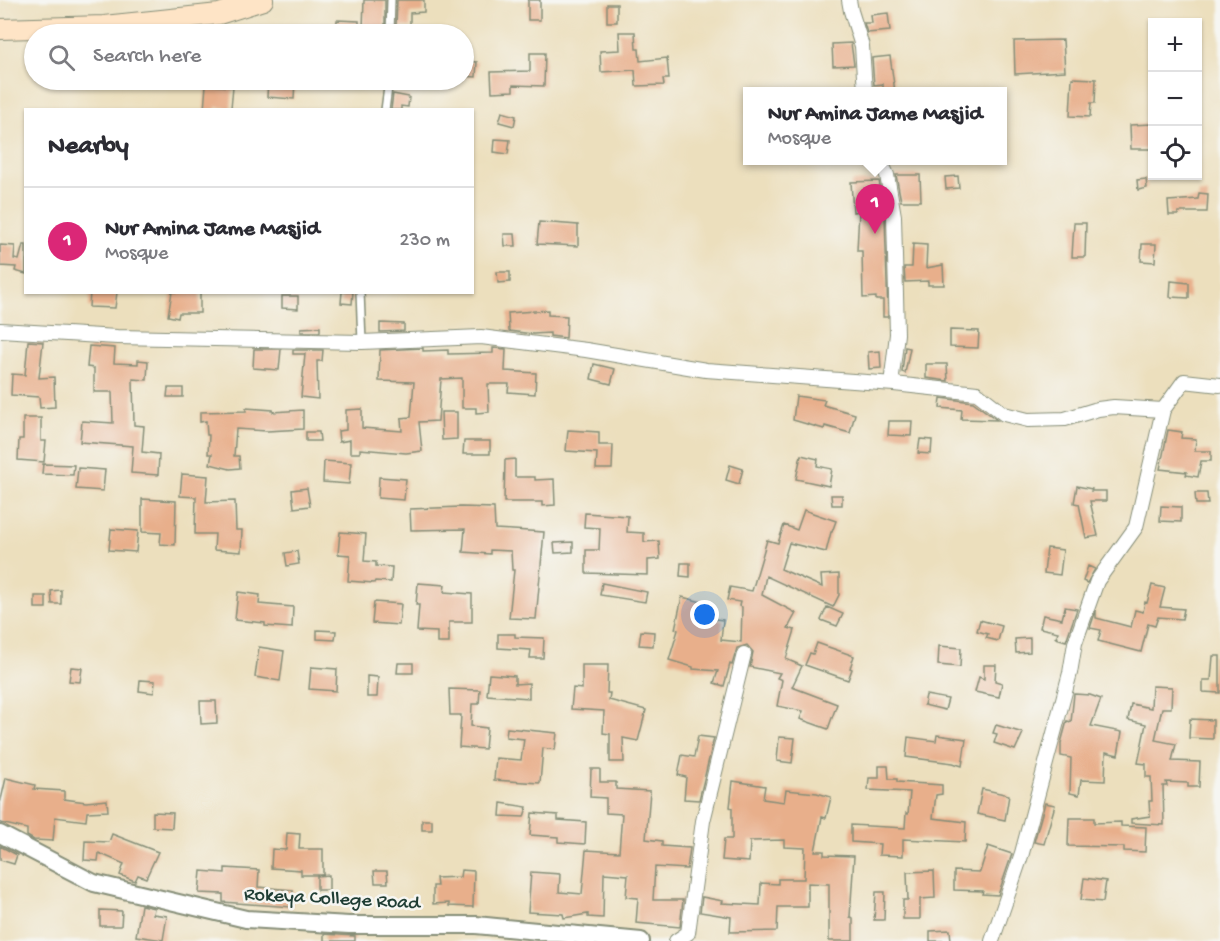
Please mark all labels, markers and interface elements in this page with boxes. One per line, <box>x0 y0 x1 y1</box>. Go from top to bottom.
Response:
map controls <box>1148 18 1202 180</box>
button: + <box>1148 18 1202 72</box>
search box <box>24 24 474 90</box>
icon: search <box>45 41 78 74</box>
text: Search here <box>93 44 201 70</box>
button: − <box>1148 72 1202 126</box>
popup <box>743 87 1007 165</box>
text: Nur Amina Jame Masjid <box>768 102 982 128</box>
button: locate <box>1148 126 1202 180</box>
text: Mosque <box>768 128 831 151</box>
text: Nearby <box>48 132 129 163</box>
pin: 1 <box>856 184 894 234</box>
text: Nur Amina Jame Masjid <box>105 217 320 243</box>
text: 1 <box>63 230 72 253</box>
text: 230 m <box>400 230 450 253</box>
text: Mosque <box>105 243 168 266</box>
your location <box>690 600 719 629</box>
street label: Rokeya College Road <box>243 884 423 916</box>

